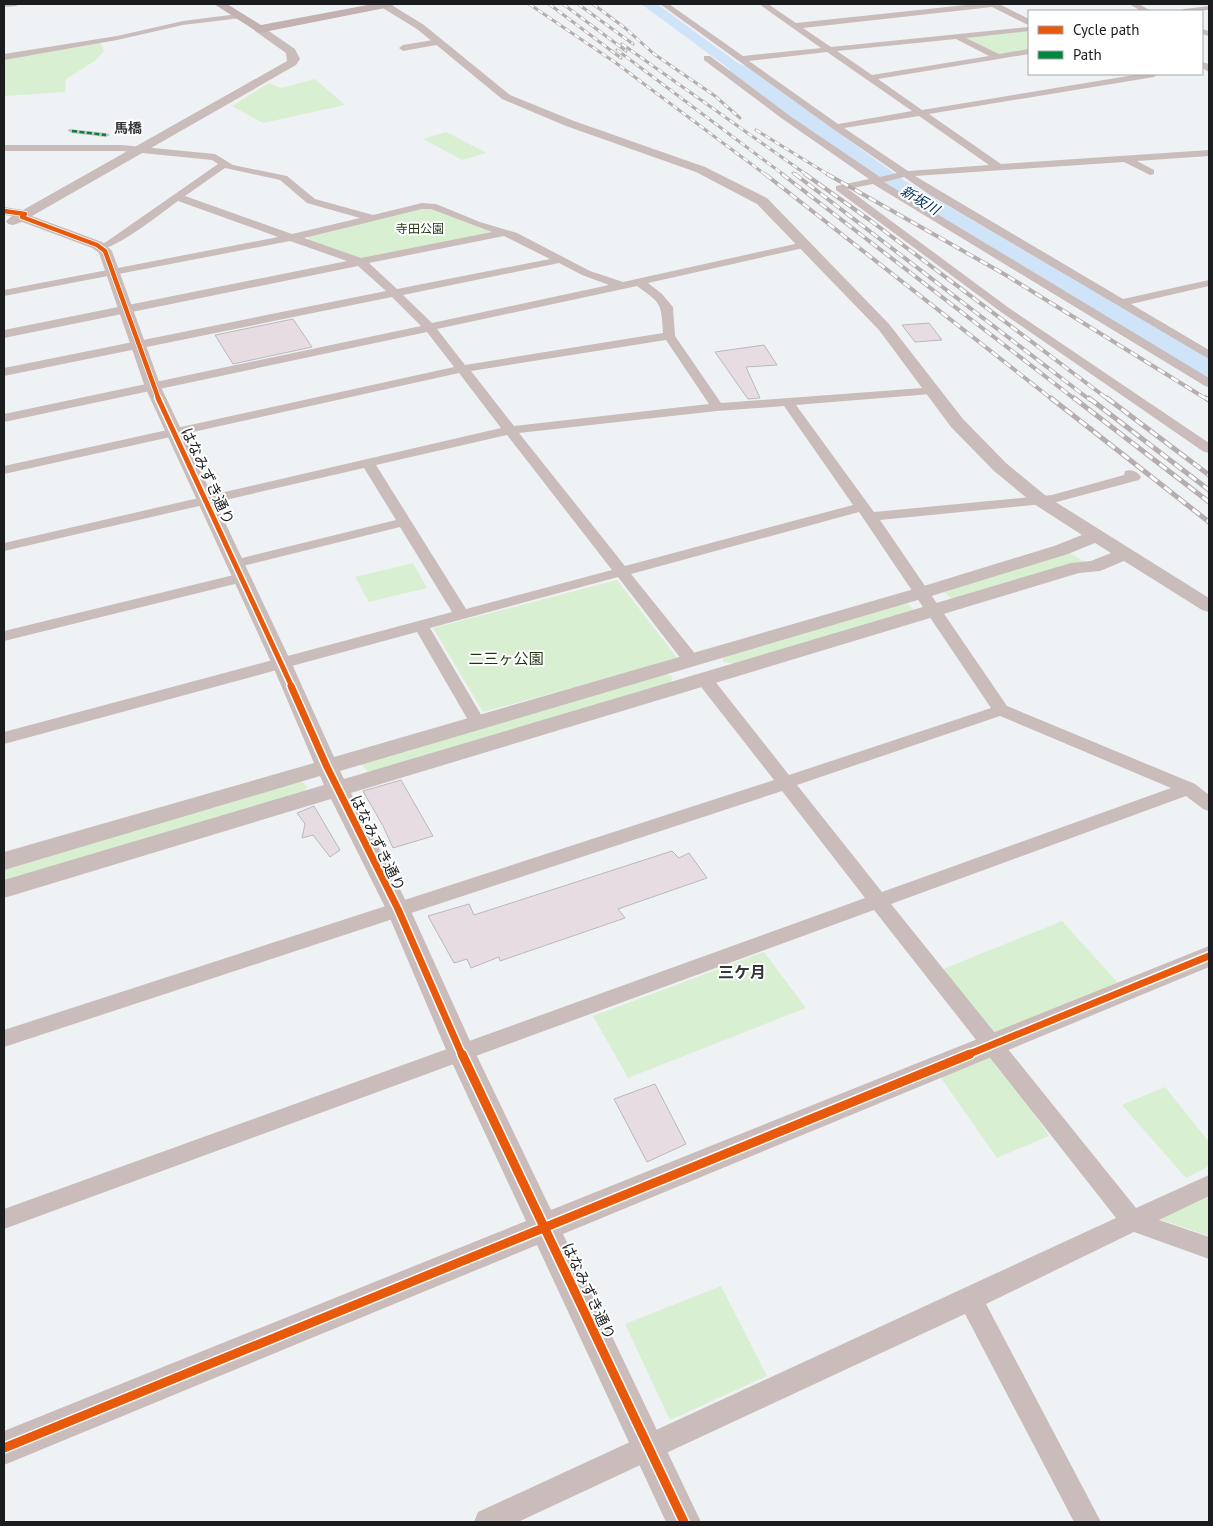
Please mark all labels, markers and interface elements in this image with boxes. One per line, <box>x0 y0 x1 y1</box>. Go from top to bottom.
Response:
legend <box>1028 10 1203 75</box>
text: Cycle path <box>1073 20 1139 39</box>
text: Path <box>1073 45 1102 64</box>
district label: 馬橋 <box>114 119 142 137</box>
water label: 新坂川 <box>897 181 944 220</box>
park label: 寺田公園 <box>396 221 444 236</box>
street label: はなみずき通り <box>177 424 239 528</box>
park label: 二三ヶ公園 <box>468 649 544 668</box>
street label: はなみずき通り <box>346 792 410 894</box>
district label: 三ケ月 <box>718 962 766 982</box>
street label: はなみずき通り <box>558 1239 620 1343</box>

